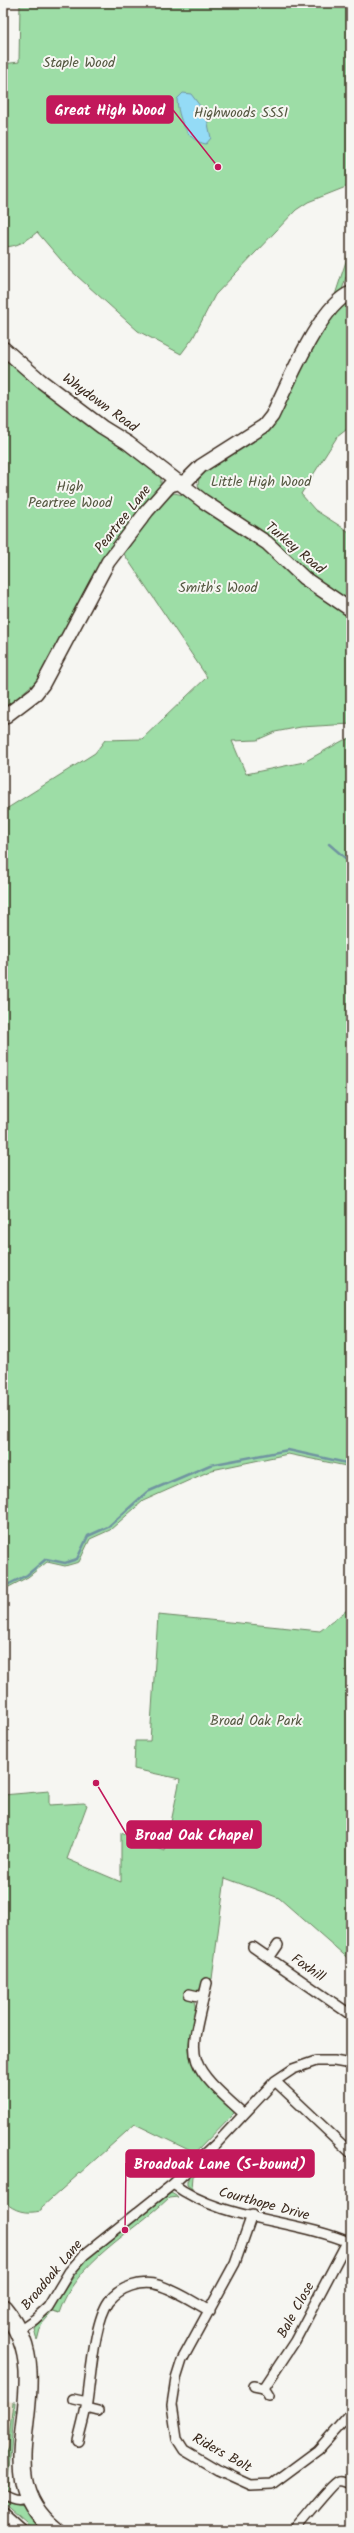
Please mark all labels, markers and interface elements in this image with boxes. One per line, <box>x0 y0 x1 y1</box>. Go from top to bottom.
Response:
park label: Staple Wood <box>43 52 116 74</box>
callout: Great High Wood <box>47 96 173 123</box>
text: Great High Wood <box>55 99 166 123</box>
park label: Highwoods SSSI <box>194 102 288 124</box>
street label: Whydown Road <box>58 368 143 439</box>
park label: Little High Wood <box>211 471 312 493</box>
park label: High Peartree Wood <box>28 476 113 514</box>
street label: Peartree Lane <box>89 480 157 558</box>
street label: Turkey Road <box>260 516 330 580</box>
park label: Smith's Wood <box>178 577 259 599</box>
park label: Broad Oak Park <box>210 1710 302 1732</box>
callout: Broad Oak Chapel <box>127 1821 261 1848</box>
text: Broad Oak Chapel <box>135 1824 253 1848</box>
street label: Foxhill <box>286 1948 330 1988</box>
callout: Broadoak Lane (S-bound) <box>126 2150 314 2177</box>
text: Broadoak Lane (S-bound) <box>134 2153 306 2177</box>
street label: Courthope Drive <box>216 2181 313 2227</box>
street label: Broadoak Lane <box>16 2234 89 2315</box>
street label: Bale Close <box>272 2277 321 2342</box>
street label: Riders Bolt <box>188 2428 256 2479</box>

